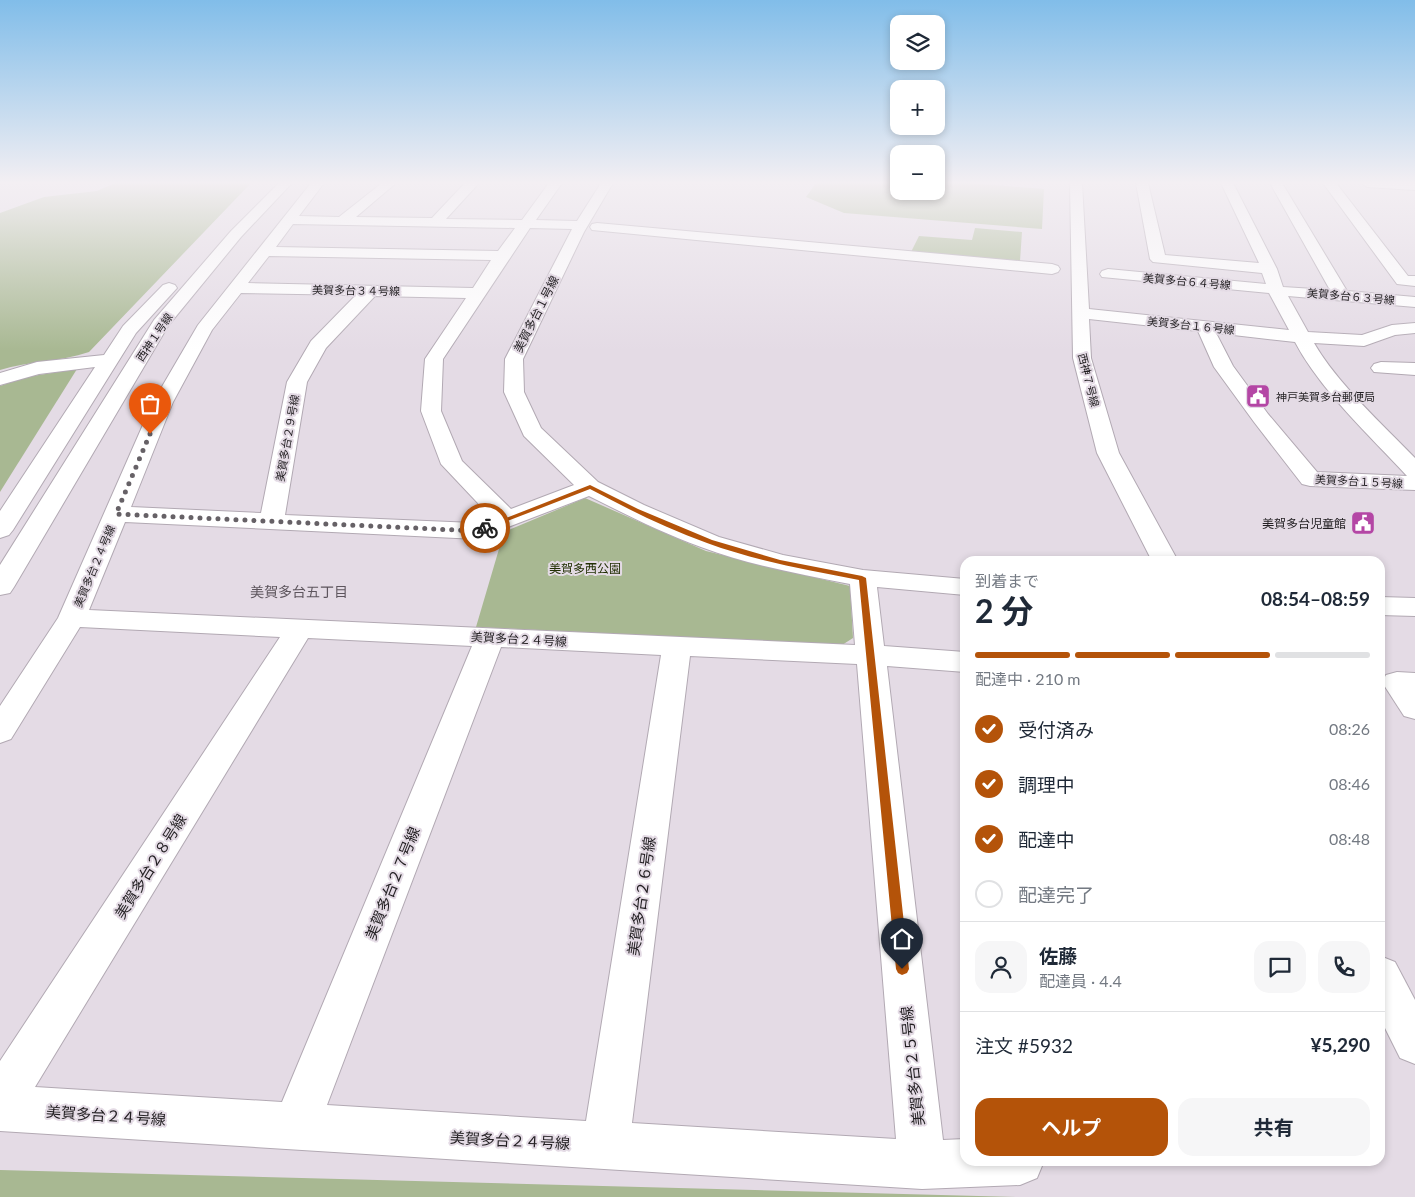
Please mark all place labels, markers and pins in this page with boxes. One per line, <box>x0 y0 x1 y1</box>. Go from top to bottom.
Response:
pin <box>129 383 171 434</box>
public building icon: 神戸美賀多台郵便局 <box>1245 383 1271 409</box>
place label: 神戸美賀多台郵便局 <box>1276 390 1375 403</box>
public building icon: 美賀多台児童館 <box>1350 510 1376 536</box>
place label: 美賀多台児童館 <box>1262 516 1346 531</box>
pin <box>881 918 923 969</box>

